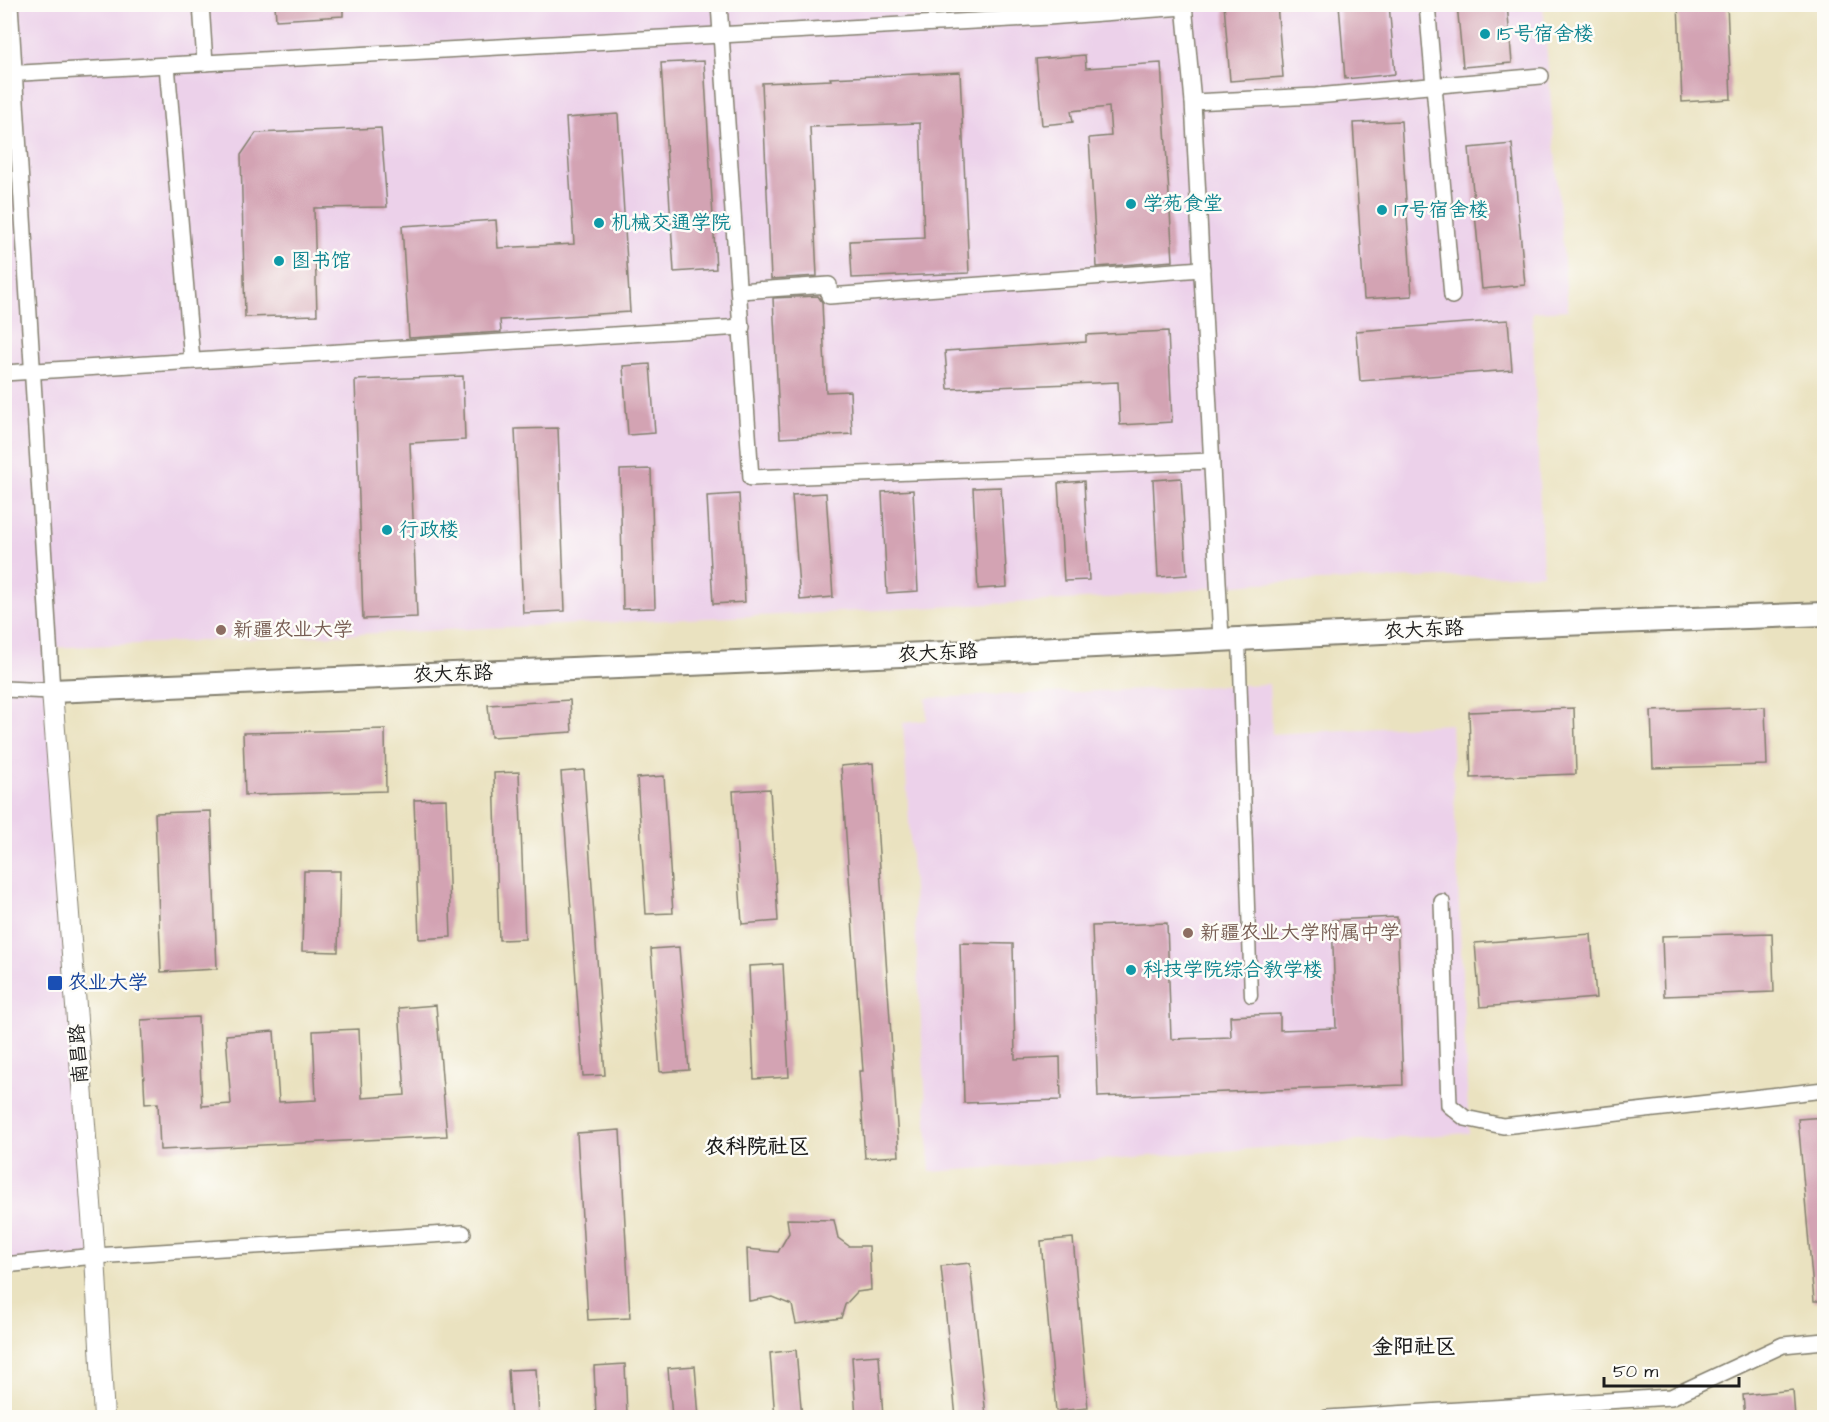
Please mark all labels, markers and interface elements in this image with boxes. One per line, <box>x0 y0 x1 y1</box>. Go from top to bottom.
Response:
place label: 15号宿舍楼 <box>1497 20 1594 48</box>
marker: 15号宿舍楼 <box>1478 27 1492 41</box>
place label: 学苑食堂 <box>1143 190 1223 218</box>
place label: 17号宿舍楼 <box>1394 196 1489 224</box>
marker: 学苑食堂 <box>1124 197 1138 211</box>
marker: 17号宿舍楼 <box>1375 203 1389 217</box>
place label: 机械交通学院 <box>611 209 731 237</box>
marker: 机械交通学院 <box>592 216 606 230</box>
place label: 图书馆 <box>291 247 351 275</box>
marker: 图书馆 <box>272 254 286 268</box>
place label: 行政楼 <box>399 516 459 544</box>
marker: 行政楼 <box>380 523 394 537</box>
street label: 农大东路 <box>1383 614 1466 646</box>
place label: 新疆农业大学 <box>233 616 353 644</box>
marker: 新疆农业大学 <box>214 623 228 637</box>
street label: 农大东路 <box>897 637 980 669</box>
street label: 农大东路 <box>413 659 494 689</box>
place label: 新疆农业大学附属中学 <box>1200 919 1400 947</box>
marker: 新疆农业大学附属中学 <box>1181 926 1195 940</box>
place label: 科技学院综合教学楼 <box>1143 956 1323 984</box>
marker: 科技学院综合教学楼 <box>1124 963 1138 977</box>
place label: 农业大学 <box>68 969 148 997</box>
marker: 农业大学 <box>46 974 64 992</box>
street label: 南昌路 <box>63 1022 95 1085</box>
district label: 农科院社区 <box>705 1132 810 1161</box>
district label: 金阳社区 <box>1372 1332 1456 1361</box>
scale bar <box>1604 1350 1739 1388</box>
text: 50 m <box>1613 1359 1658 1384</box>

